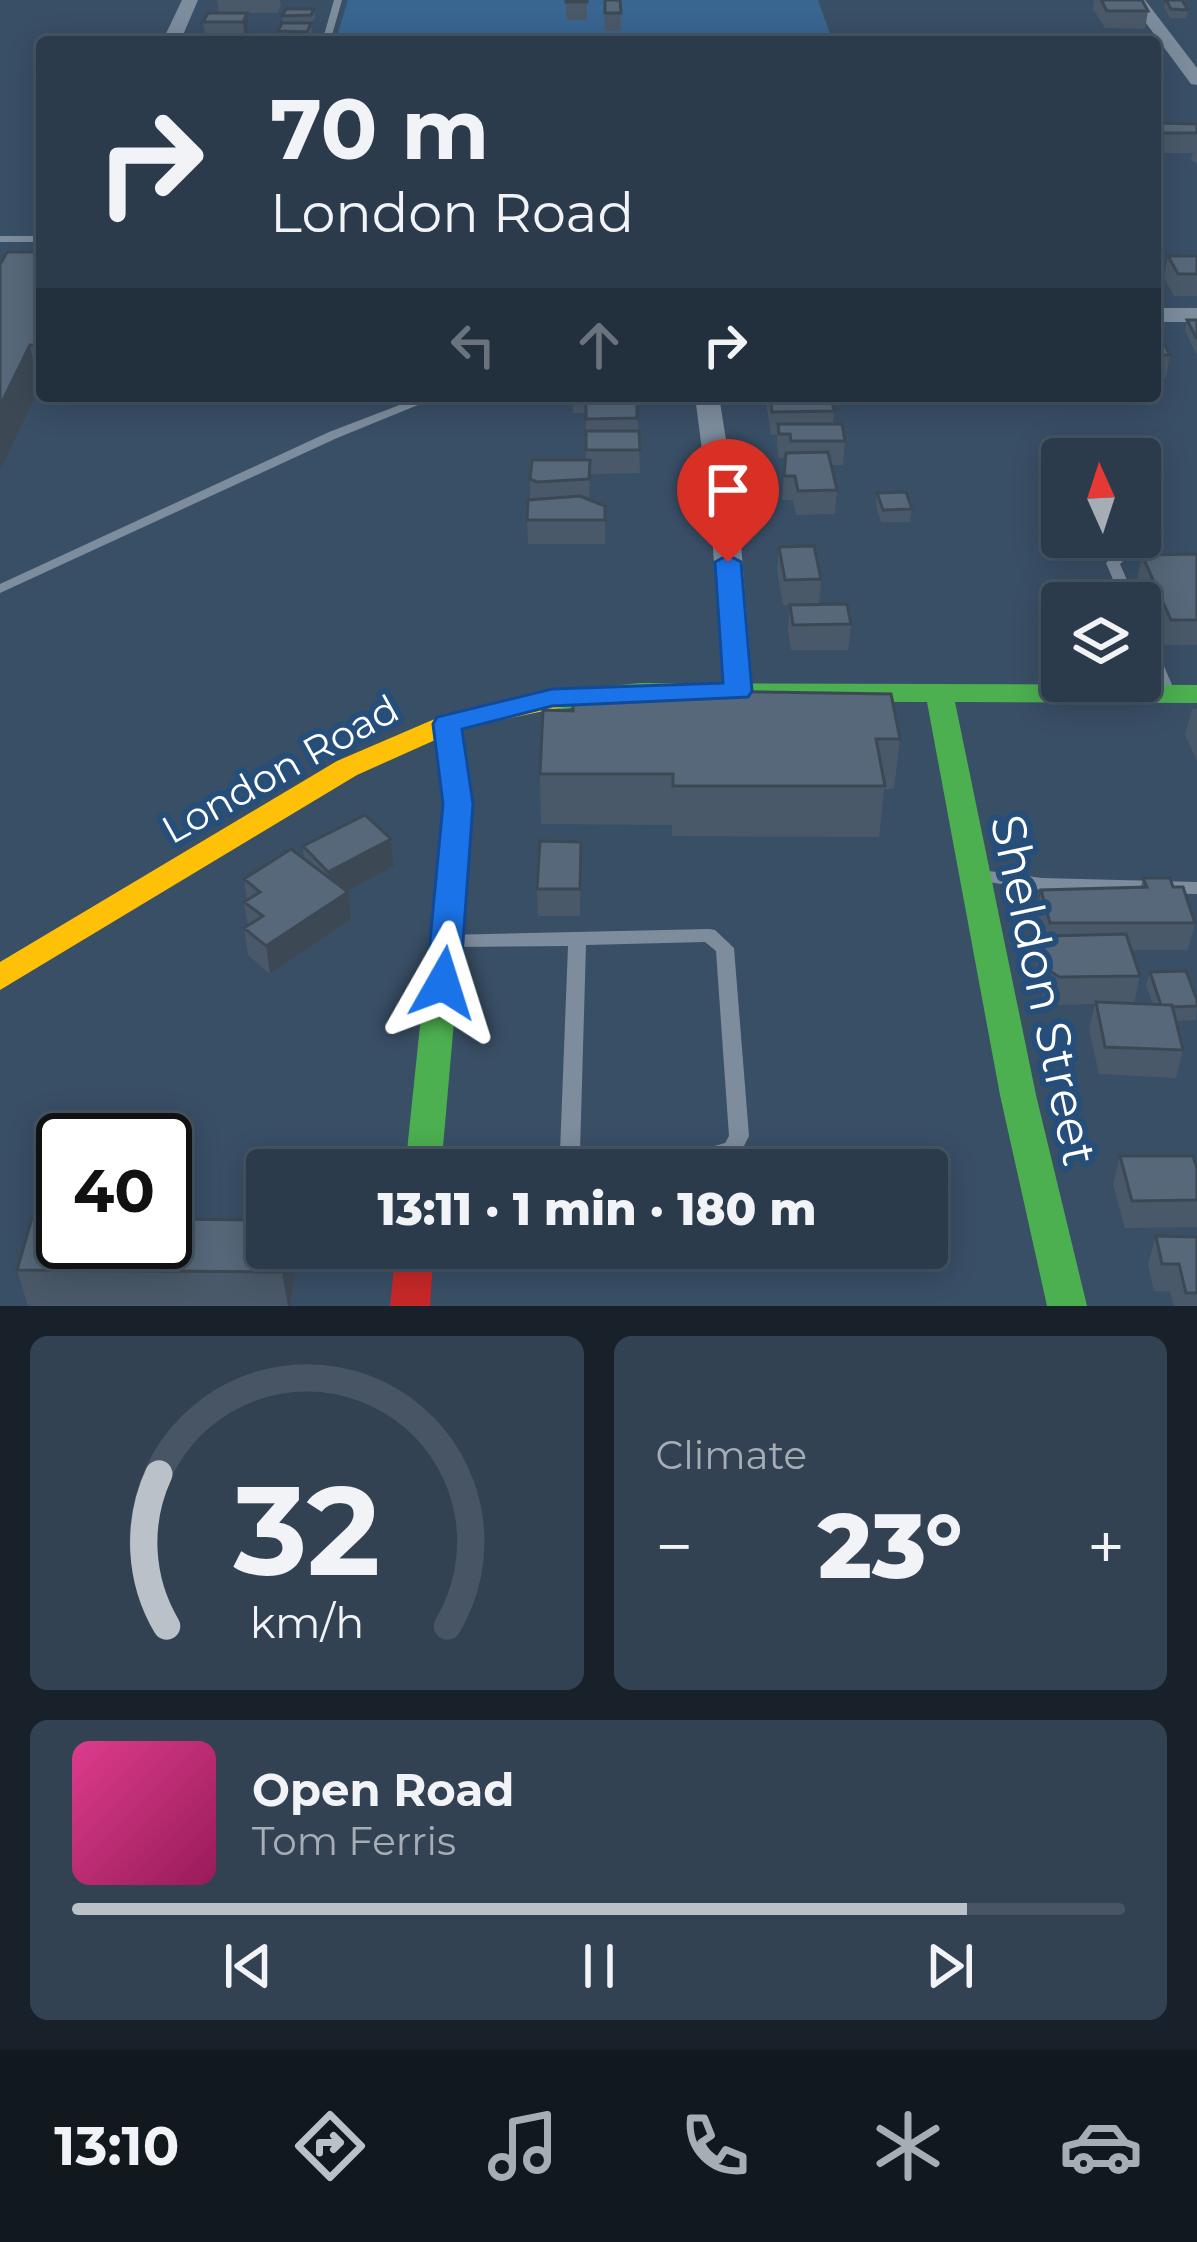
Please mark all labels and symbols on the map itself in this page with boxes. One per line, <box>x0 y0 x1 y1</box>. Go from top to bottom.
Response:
north arrow <box>1041 438 1161 558</box>
pin <box>677 439 779 562</box>
street label: London Road <box>153 684 407 854</box>
street label: Sheldon Street <box>979 810 1109 1170</box>
position arrow <box>380 920 506 1046</box>
speed limit sign: 40 <box>36 1113 192 1269</box>

